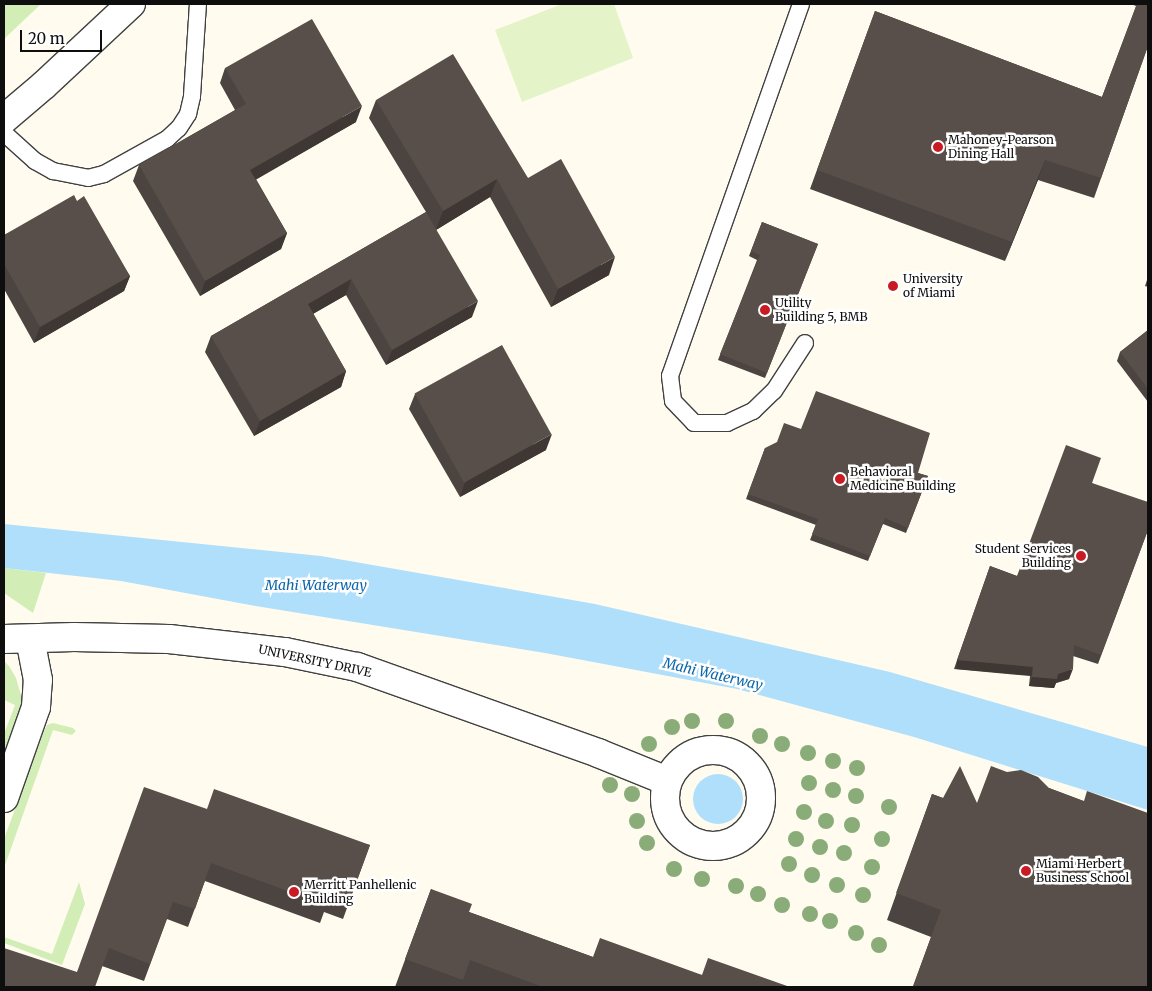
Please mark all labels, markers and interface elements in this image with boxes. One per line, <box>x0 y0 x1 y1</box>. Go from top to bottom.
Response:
scale bar <box>22 20 105 52</box>
text: 20 m <box>28 29 65 48</box>
place label: Mahoney-Pearson Dining Hall <box>948 133 1054 161</box>
marker: Mahoney-Pearson Dining Hall <box>932 141 944 153</box>
place label: University of Miami <box>903 272 963 300</box>
marker: University of Miami <box>887 280 899 292</box>
place label: Utility Building 5, BMB <box>775 296 867 324</box>
marker: Utility Building 5, BMB <box>759 304 771 316</box>
place label: Behavioral Medicine Building <box>850 465 956 493</box>
marker: Behavioral Medicine Building <box>834 473 846 485</box>
place label: Student Services Building <box>975 542 1071 570</box>
marker: Student Services Building <box>1075 550 1087 562</box>
water label: Mahi Waterway <box>265 577 367 593</box>
street label: UNIVERSITY DRIVE <box>257 642 373 680</box>
water label: Mahi Waterway <box>661 654 765 694</box>
place label: Miami Herbert Business School <box>1036 857 1129 885</box>
marker: Miami Herbert Business School <box>1020 865 1032 877</box>
place label: Merritt Panhellenic Building <box>304 878 416 906</box>
marker: Merritt Panhellenic Building <box>288 886 300 898</box>

